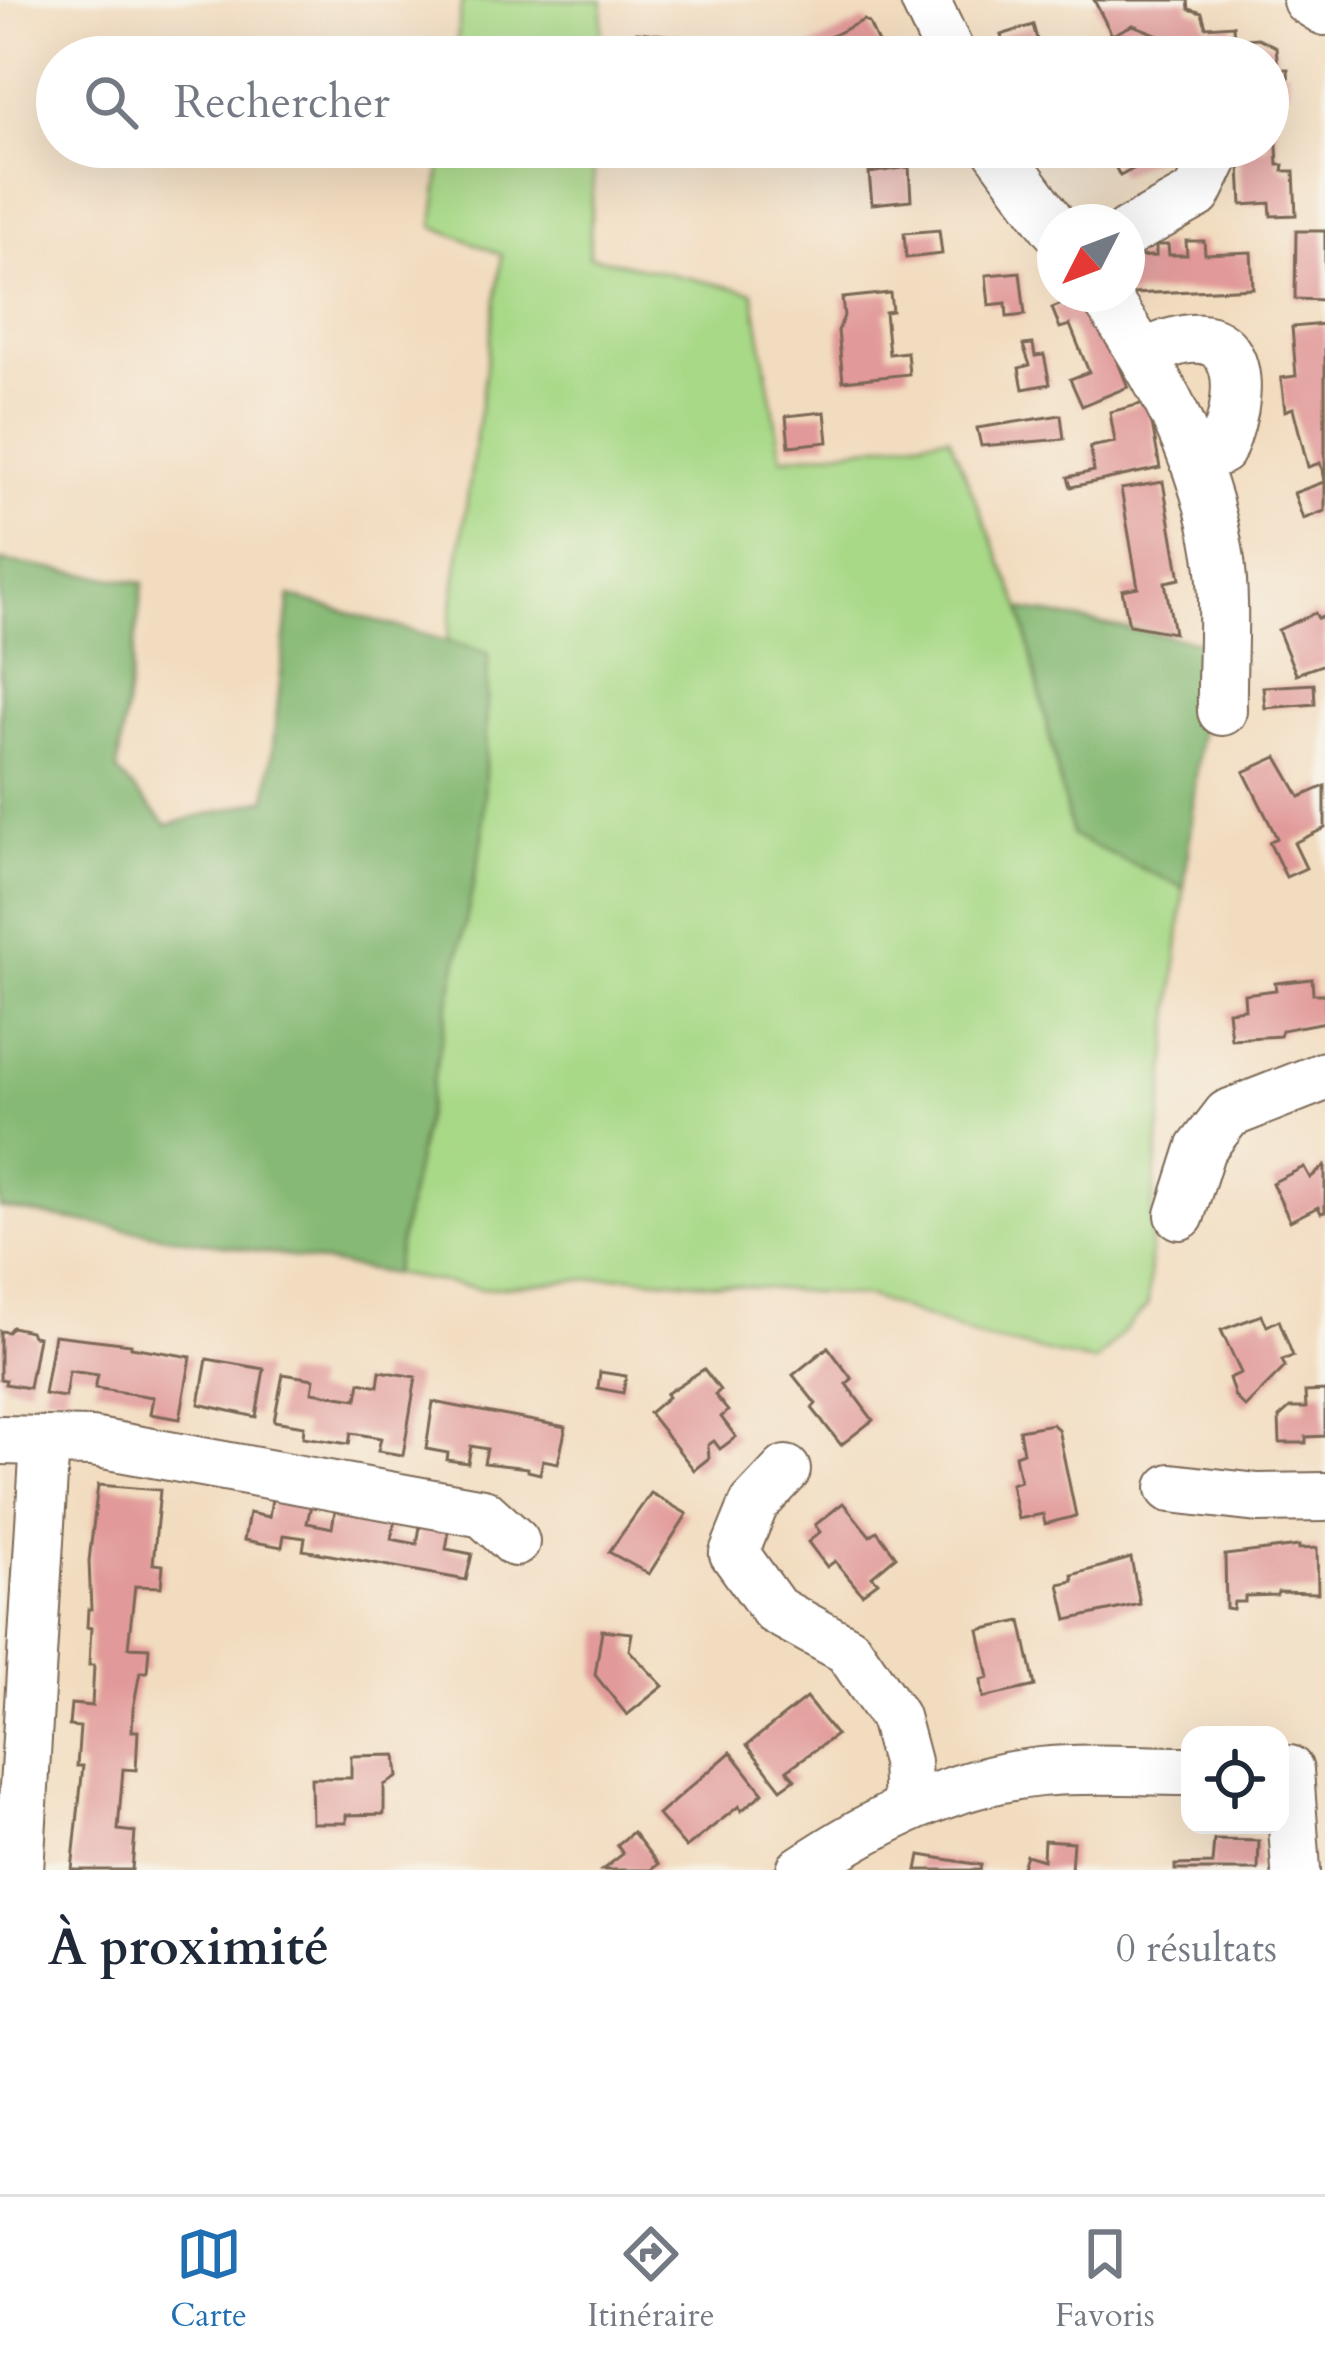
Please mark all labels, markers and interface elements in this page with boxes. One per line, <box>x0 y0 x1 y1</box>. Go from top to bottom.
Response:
search box <box>36 36 1289 168</box>
icon: search <box>78 69 144 135</box>
text: Rechercher <box>174 72 390 133</box>
north arrow <box>1037 204 1145 312</box>
map controls <box>1181 1726 1289 1834</box>
button: locate <box>1181 1726 1289 1834</box>
text: À proximité <box>48 1913 329 1983</box>
text: 0 résultats <box>1116 1922 1277 1975</box>
tab: Carte <box>170 2221 247 2338</box>
tab: Itinéraire <box>587 2221 715 2338</box>
tab: Favoris <box>1055 2221 1155 2338</box>

